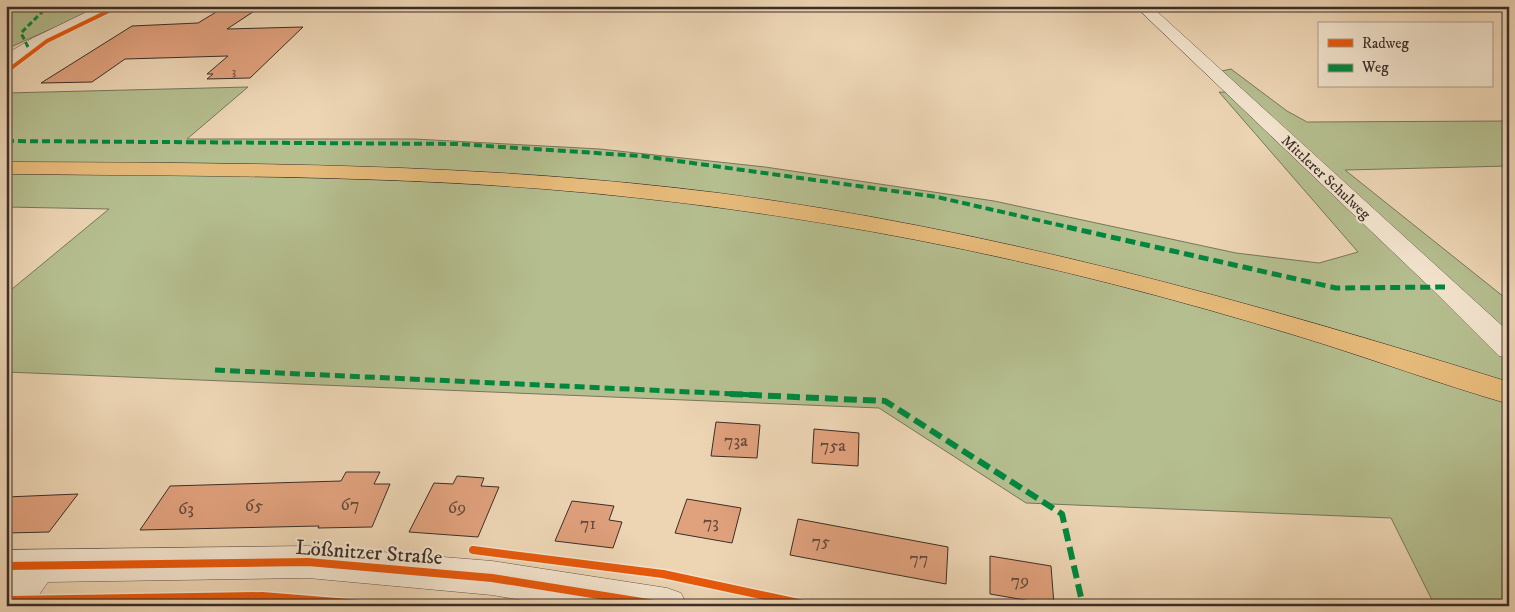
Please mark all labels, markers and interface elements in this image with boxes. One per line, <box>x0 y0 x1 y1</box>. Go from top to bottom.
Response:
legend <box>1318 22 1492 88</box>
text: Radweg <box>1362 34 1410 53</box>
text: Weg <box>1361 58 1389 77</box>
house number: 3 <box>232 64 236 79</box>
street label: Mittlerer Schulweg <box>1277 131 1375 224</box>
house number: 73a <box>724 430 748 452</box>
house number: 75a <box>820 435 846 457</box>
house number: 67 <box>341 494 359 516</box>
house number: 65 <box>245 495 263 517</box>
house number: 69 <box>448 497 466 519</box>
house number: 63 <box>178 498 194 520</box>
house number: 73 <box>703 512 719 534</box>
house number: 71 <box>580 513 596 535</box>
house number: 75 <box>812 531 830 553</box>
street label: Lößnitzer Straße <box>295 535 443 571</box>
house number: 77 <box>910 548 928 570</box>
house number: 79 <box>1011 570 1029 592</box>

